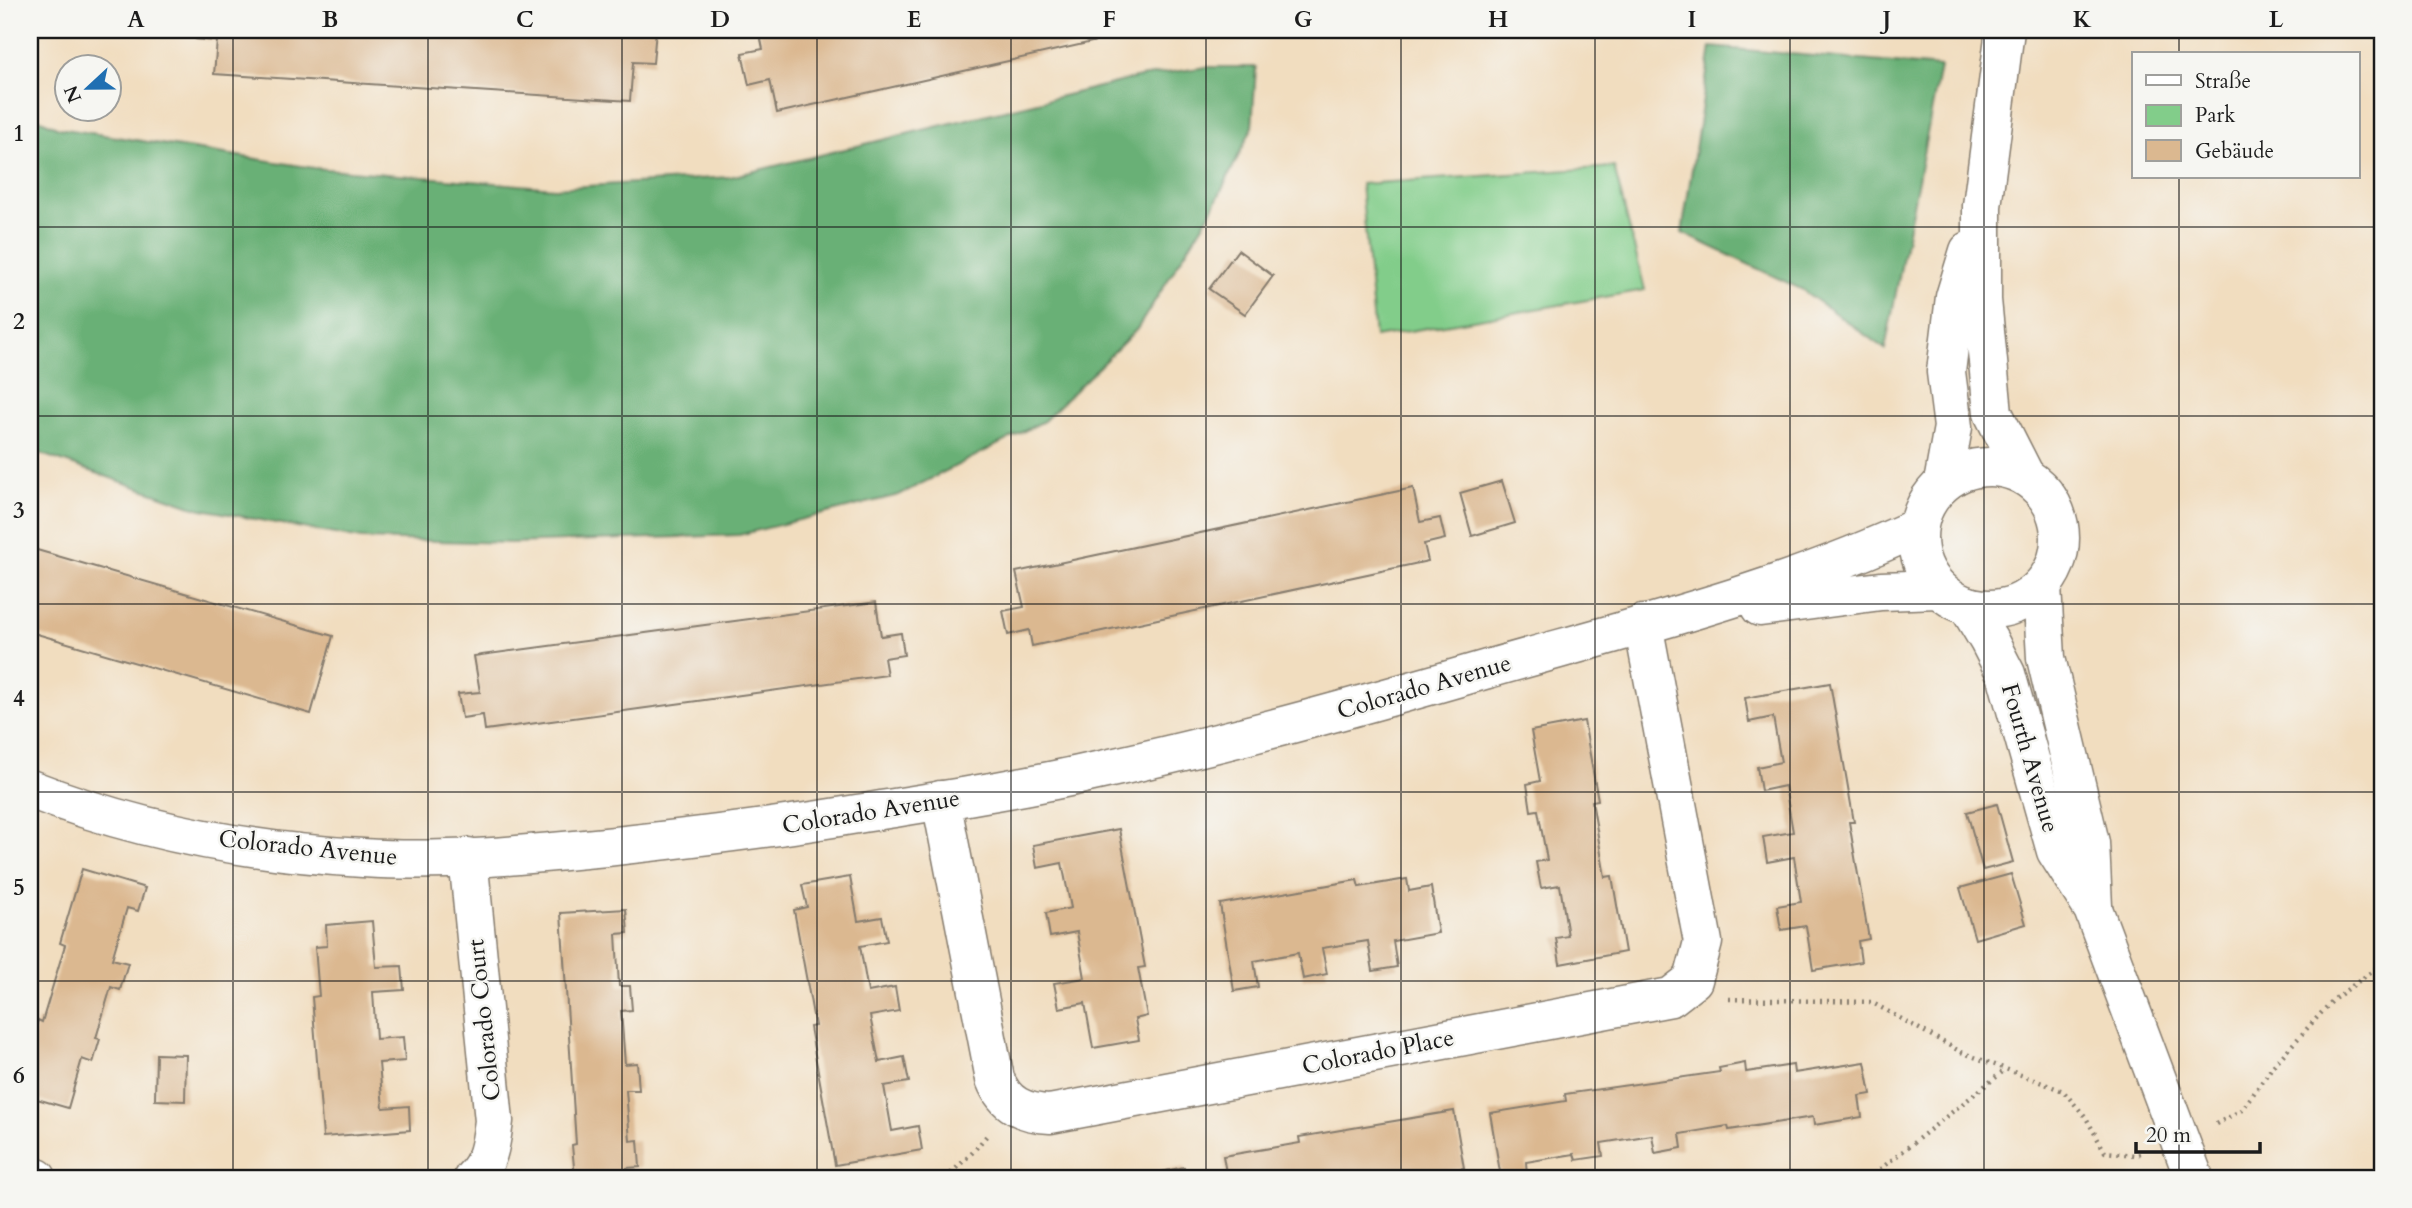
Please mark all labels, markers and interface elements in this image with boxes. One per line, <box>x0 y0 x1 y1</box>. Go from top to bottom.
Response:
text: A <box>127 4 145 35</box>
text: B <box>322 4 338 35</box>
text: C <box>516 4 534 35</box>
text: D <box>710 4 730 35</box>
text: E <box>907 4 921 35</box>
text: F <box>1102 4 1116 35</box>
text: G <box>1294 4 1313 35</box>
text: H <box>1488 4 1508 35</box>
text: I <box>1688 4 1696 35</box>
text: J <box>1880 4 1891 35</box>
text: K <box>2073 4 2092 35</box>
text: L <box>2269 4 2284 35</box>
north arrow <box>52 52 122 122</box>
legend <box>2132 52 2360 178</box>
text: Straße <box>2195 67 2251 96</box>
text: N <box>58 81 88 107</box>
text: Park <box>2195 101 2236 130</box>
text: 1 <box>13 118 25 149</box>
text: Gebäude <box>2195 137 2274 166</box>
text: 2 <box>13 306 25 337</box>
text: 3 <box>13 495 25 526</box>
street label: Colorado Avenue <box>1333 646 1515 728</box>
street label: Fourth Avenue <box>1993 680 2067 836</box>
text: 4 <box>13 683 25 714</box>
street label: Colorado Avenue <box>780 782 962 842</box>
street label: Colorado Avenue <box>217 822 399 874</box>
text: 5 <box>13 872 25 903</box>
street label: Colorado Court <box>459 937 509 1103</box>
street label: Colorado Place <box>1299 1021 1457 1083</box>
text: 6 <box>13 1060 25 1091</box>
scale bar <box>2136 1110 2260 1154</box>
text: 20 m <box>2146 1121 2191 1150</box>

